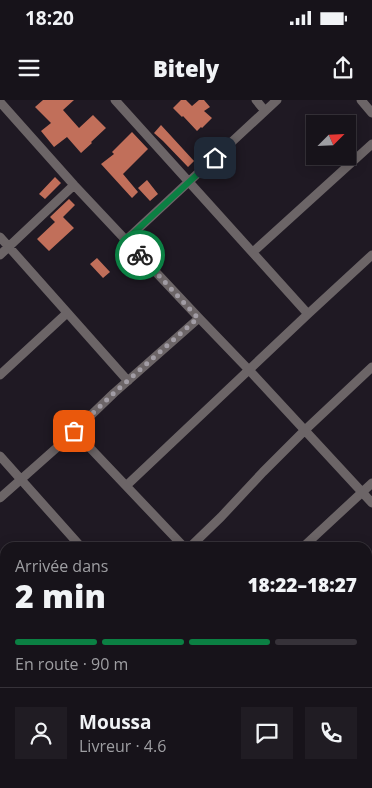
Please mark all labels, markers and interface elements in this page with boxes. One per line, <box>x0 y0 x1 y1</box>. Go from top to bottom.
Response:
text: 18:20 <box>25 5 74 31</box>
text: Bitely <box>153 53 219 83</box>
icon: menu <box>15 54 43 82</box>
icon: share <box>329 54 357 82</box>
north arrow <box>306 115 356 165</box>
map controls <box>306 115 356 165</box>
pin <box>194 137 236 179</box>
icon: home <box>201 144 229 172</box>
courier <box>115 230 165 280</box>
icon: bike <box>126 241 154 269</box>
pin <box>53 410 95 452</box>
icon: bag <box>60 417 88 445</box>
text: Arrivée dans <box>15 555 108 577</box>
text: 18:22–18:27 <box>247 572 357 598</box>
text: 2 min <box>15 574 106 617</box>
text: En route · 90 m <box>15 653 128 675</box>
button: person <box>15 707 67 759</box>
button: chat <box>241 707 293 759</box>
button: phone <box>305 707 357 759</box>
text: Moussa <box>79 709 152 735</box>
text: Livreur · 4.6 <box>79 735 166 757</box>

